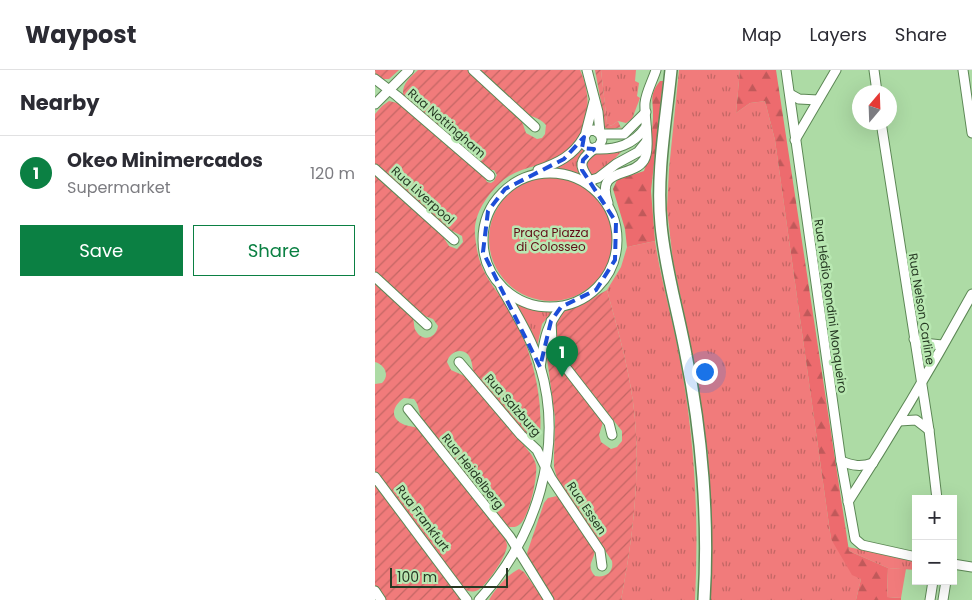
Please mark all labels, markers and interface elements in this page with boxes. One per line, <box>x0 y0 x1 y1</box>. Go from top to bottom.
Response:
text: Waypost <box>25 18 136 51</box>
text: Map <box>742 22 782 47</box>
text: Layers <box>810 22 867 47</box>
text: Share <box>895 22 947 47</box>
street label: Rua Nottingham <box>404 84 490 162</box>
north arrow <box>852 85 897 130</box>
text: Nearby <box>20 88 100 117</box>
text: Okeo Minimercados <box>67 147 263 174</box>
text: 1 <box>33 162 39 185</box>
text: 120 m <box>310 162 355 185</box>
street label: Rua Liverpool <box>388 162 458 228</box>
text: Supermarket <box>67 176 171 199</box>
street label: Rua Hédio Rondini Monqueiro <box>810 218 852 394</box>
park label: Praça Piazza di Colosseo <box>513 224 589 255</box>
button: Save <box>20 225 183 276</box>
button: Share <box>193 225 355 276</box>
street label: Rua Nelson Carline <box>905 252 939 366</box>
pin: 1 <box>546 336 578 377</box>
your location <box>692 359 718 385</box>
street label: Rua Salzburg <box>481 370 545 440</box>
street label: Rua Heidelberg <box>438 430 508 512</box>
street label: Rua Essen <box>563 478 611 538</box>
street label: Rua Frankfurt <box>392 481 454 555</box>
map controls <box>912 495 957 585</box>
button: + <box>912 495 957 540</box>
button: − <box>912 540 957 585</box>
scale bar <box>390 565 507 588</box>
text: 100 m <box>397 567 437 587</box>

